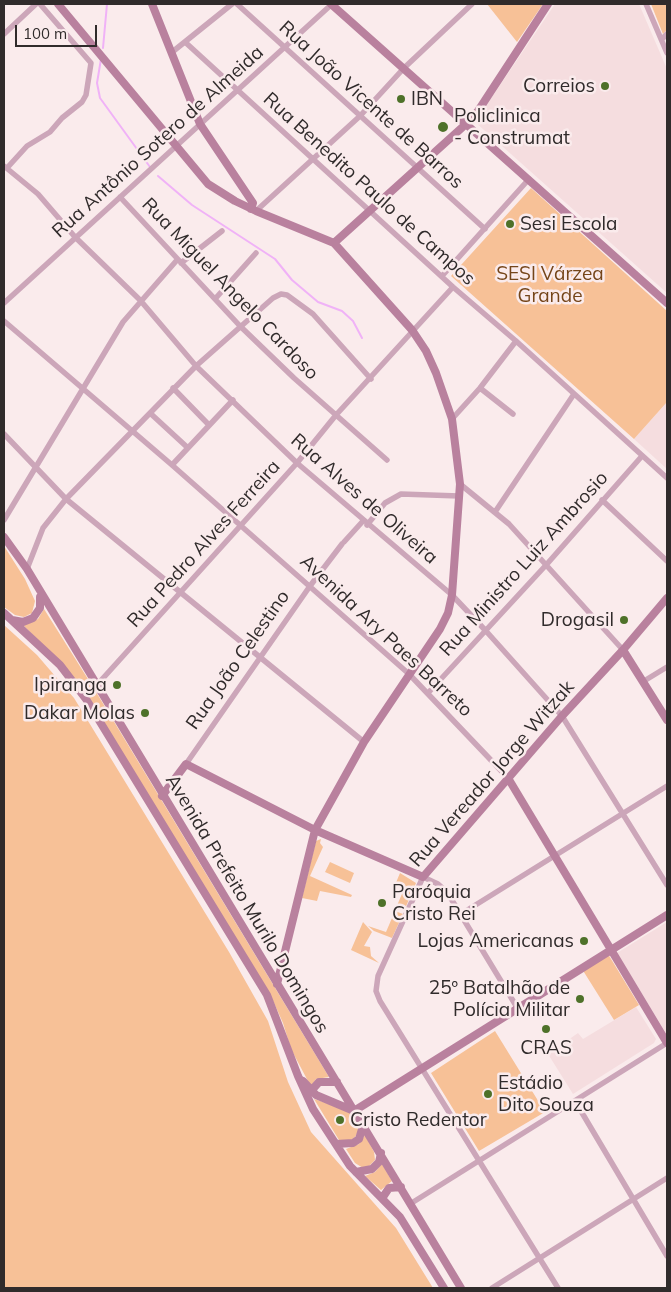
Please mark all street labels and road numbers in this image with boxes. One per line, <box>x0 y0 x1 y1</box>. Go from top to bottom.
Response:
street label: Rua João Vicente de Barros <box>274 16 468 194</box>
street label: Rua Antônio Sotero de Almeida <box>48 41 268 243</box>
street label: Rua Benedito Paulo de Campos <box>258 88 480 290</box>
street label: Rua Miguel Angelo Cardoso <box>137 193 323 385</box>
street label: Rua Alves de Oliveira <box>286 429 442 569</box>
street label: Rua Pedro Alves Ferreira <box>123 456 285 632</box>
street label: Rua Ministro Luiz Ambrosio <box>435 467 613 661</box>
street label: Avenida Ary Paes Barreto <box>295 550 477 722</box>
street label: Rua João Celestino <box>181 586 295 734</box>
street label: Rua Vereador Jorge Witzak <box>405 676 579 872</box>
street label: Avenida Prefeito Murilo Domingos <box>161 770 333 1038</box>

